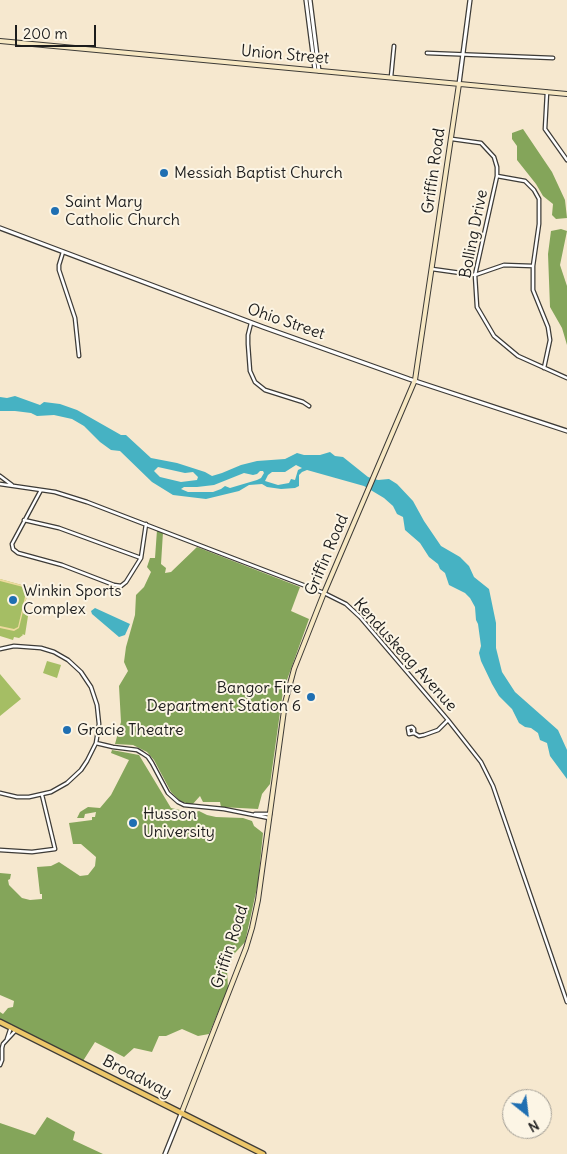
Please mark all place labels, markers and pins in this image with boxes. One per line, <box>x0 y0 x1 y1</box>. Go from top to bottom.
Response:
place label: Messiah Baptist Church <box>174 163 343 183</box>
marker: Messiah Baptist Church <box>158 167 170 179</box>
place label: Saint Mary Catholic Church <box>65 192 180 230</box>
marker: Saint Mary Catholic Church <box>49 205 61 217</box>
place label: Winkin Sports Complex <box>23 581 121 619</box>
marker: Winkin Sports Complex <box>7 594 19 606</box>
place label: Bangor Fire Department Station 6 <box>146 678 301 716</box>
marker: Bangor Fire Department Station 6 <box>305 691 317 703</box>
place label: Gracie Theatre <box>77 720 184 740</box>
marker: Gracie Theatre <box>61 724 73 736</box>
place label: Husson University <box>143 804 215 842</box>
marker: Husson University <box>127 817 139 829</box>

